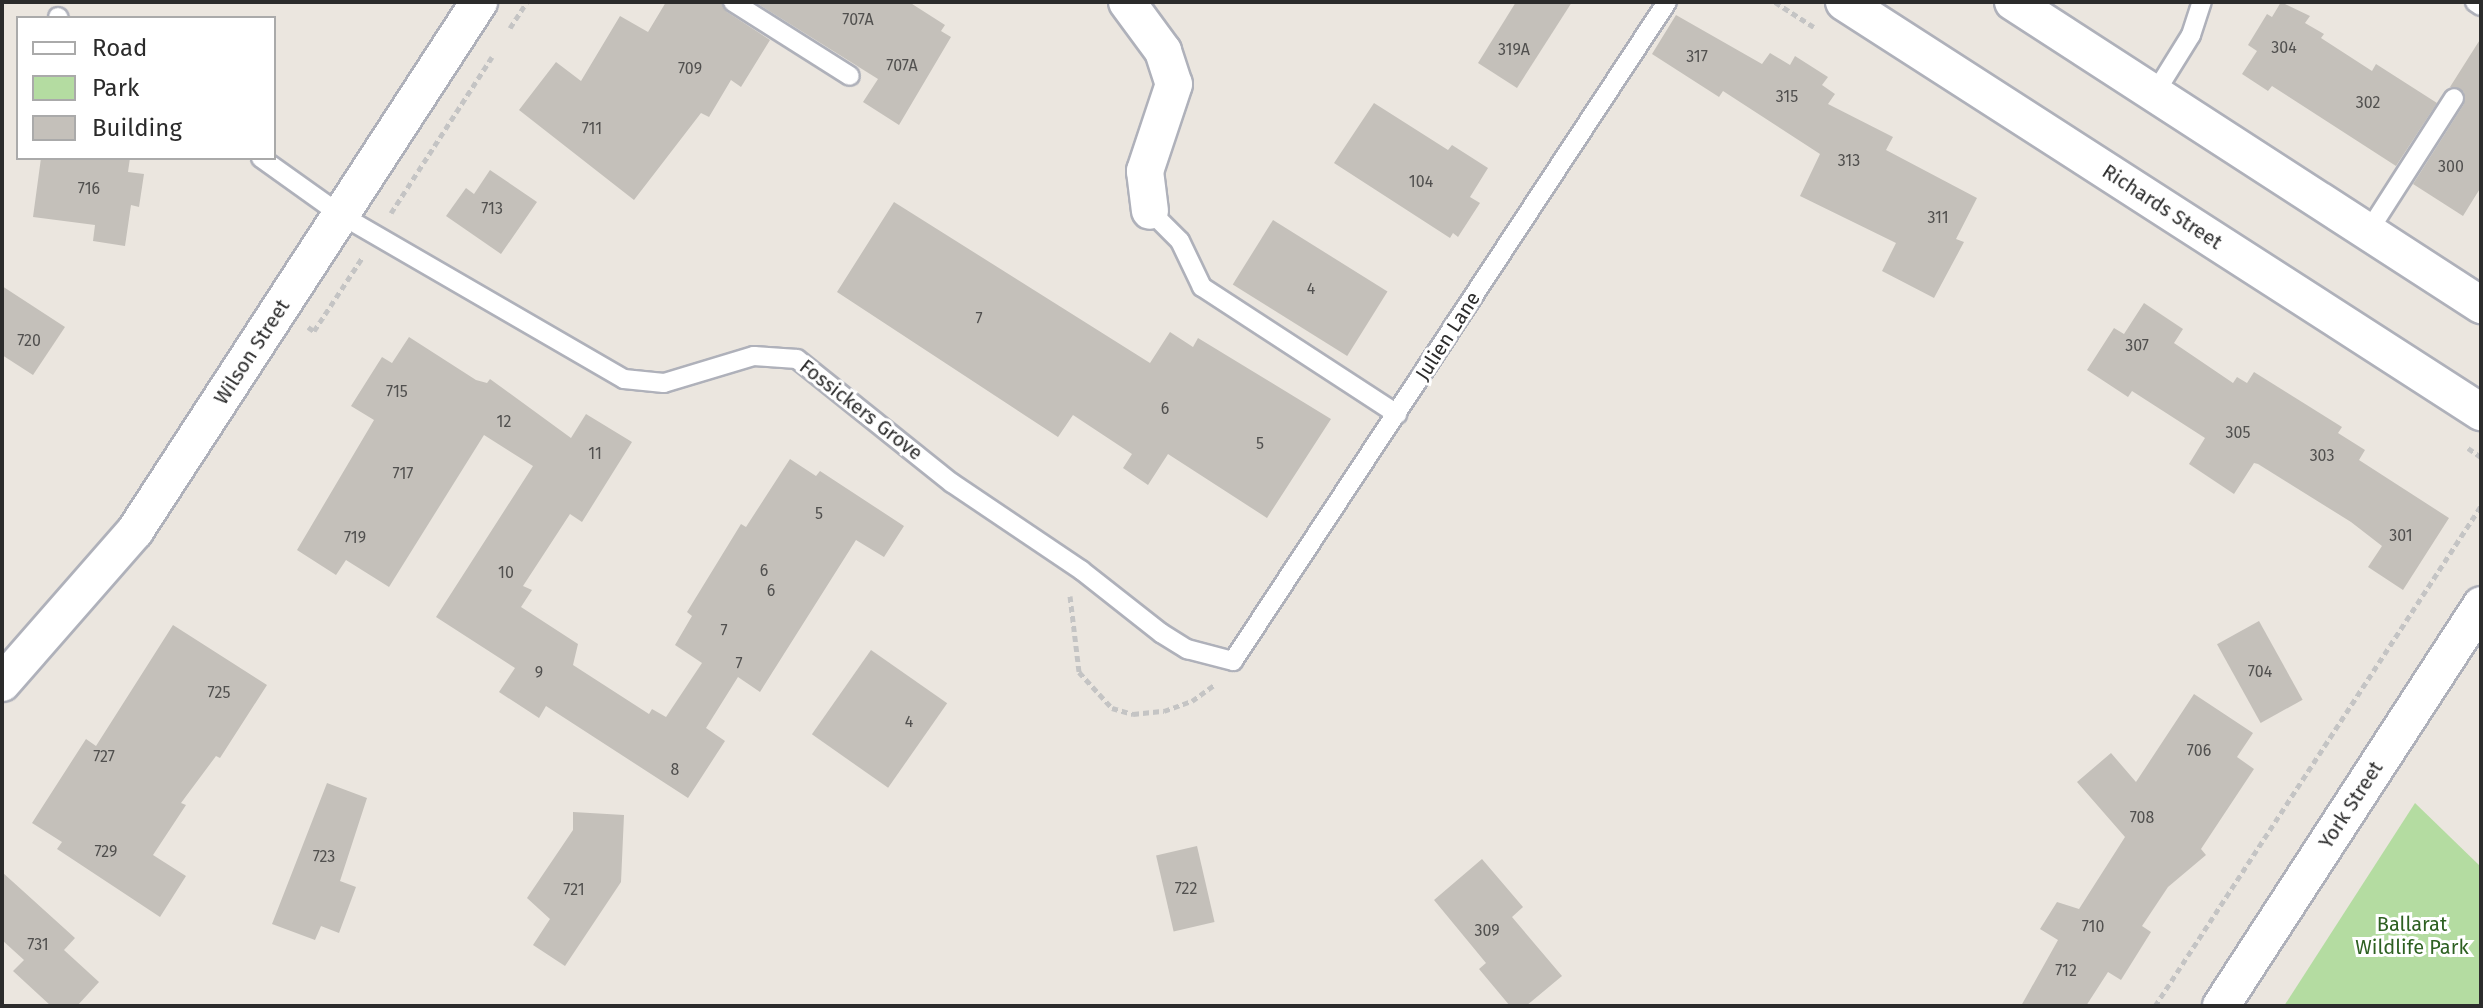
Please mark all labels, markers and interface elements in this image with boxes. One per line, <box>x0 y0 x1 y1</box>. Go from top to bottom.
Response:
house number: 707A <box>842 10 874 30</box>
legend <box>16 16 276 160</box>
text: Road <box>92 34 147 62</box>
house number: 304 <box>2271 38 2297 58</box>
house number: 319A <box>1498 40 1530 60</box>
house number: 317 <box>1686 47 1708 67</box>
house number: 707A <box>886 56 918 76</box>
house number: 709 <box>678 59 702 79</box>
text: Park <box>92 74 139 102</box>
house number: 315 <box>1776 87 1798 107</box>
house number: 302 <box>2356 93 2380 113</box>
text: Building <box>92 114 182 142</box>
house number: 711 <box>582 119 602 139</box>
house number: 313 <box>1838 151 1860 171</box>
house number: 300 <box>2438 157 2464 177</box>
street label: Richards Street <box>2098 159 2226 255</box>
house number: 104 <box>1409 172 1433 192</box>
house number: 716 <box>78 179 100 199</box>
house number: 713 <box>481 199 503 219</box>
house number: 311 <box>1927 208 1949 228</box>
house number: 4 <box>1307 279 1315 299</box>
street label: Julien Lane <box>1411 287 1485 385</box>
street label: Wilson Street <box>209 295 295 409</box>
house number: 7 <box>975 309 983 329</box>
house number: 720 <box>17 331 41 351</box>
house number: 307 <box>2125 336 2149 356</box>
street label: Fossickers Grove <box>795 355 927 465</box>
house number: 715 <box>386 382 408 402</box>
house number: 6 <box>1161 399 1169 419</box>
house number: 12 <box>497 412 511 432</box>
house number: 305 <box>2226 423 2250 443</box>
house number: 5 <box>1256 434 1264 454</box>
house number: 11 <box>588 444 602 464</box>
house number: 303 <box>2310 446 2334 466</box>
house number: 717 <box>393 464 413 484</box>
house number: 5 <box>815 504 823 524</box>
house number: 301 <box>2389 526 2413 546</box>
house number: 719 <box>344 528 366 548</box>
house number: 6 <box>760 561 768 581</box>
house number: 10 <box>498 563 514 583</box>
house number: 6 <box>767 581 775 601</box>
house number: 7 <box>720 621 728 641</box>
house number: 7 <box>735 654 743 674</box>
house number: 704 <box>2248 662 2272 682</box>
house number: 9 <box>535 663 543 683</box>
house number: 725 <box>208 683 230 703</box>
house number: 4 <box>905 712 913 732</box>
house number: 706 <box>2187 741 2211 761</box>
house number: 727 <box>93 747 115 767</box>
street label: York Street <box>2314 757 2388 853</box>
house number: 8 <box>671 760 679 780</box>
house number: 708 <box>2130 808 2154 828</box>
house number: 729 <box>94 842 118 862</box>
house number: 723 <box>313 847 335 867</box>
house number: 722 <box>1175 879 1197 899</box>
house number: 721 <box>563 880 585 900</box>
park label: Ballarat Wildlife Park <box>2355 912 2469 959</box>
house number: 710 <box>2082 917 2104 937</box>
house number: 309 <box>1474 921 1500 941</box>
house number: 731 <box>27 935 49 955</box>
house number: 712 <box>2055 961 2077 981</box>

